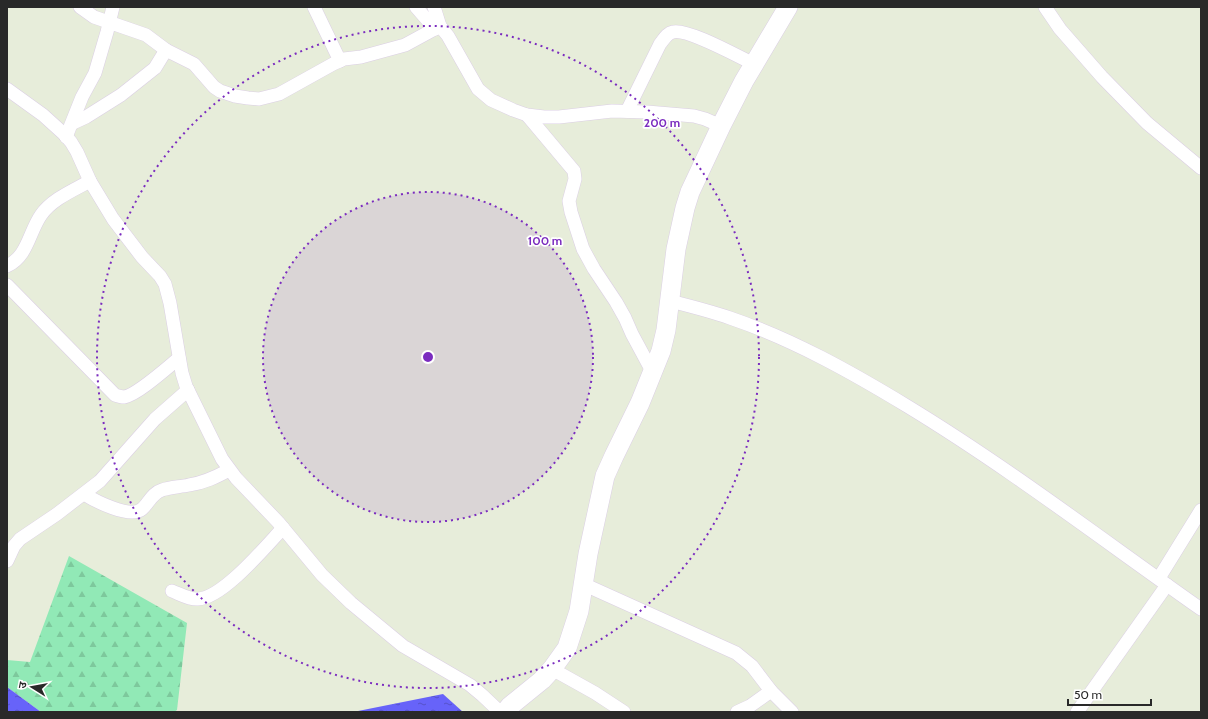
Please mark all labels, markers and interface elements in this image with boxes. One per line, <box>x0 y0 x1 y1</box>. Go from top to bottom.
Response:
text: 200 m <box>644 115 680 130</box>
text: 100 m <box>528 233 562 248</box>
centre of rings <box>421 350 435 364</box>
north arrow <box>12 667 52 707</box>
text: उ <box>15 680 30 690</box>
scale bar <box>1068 681 1151 707</box>
text: 50 m <box>1074 687 1102 702</box>

